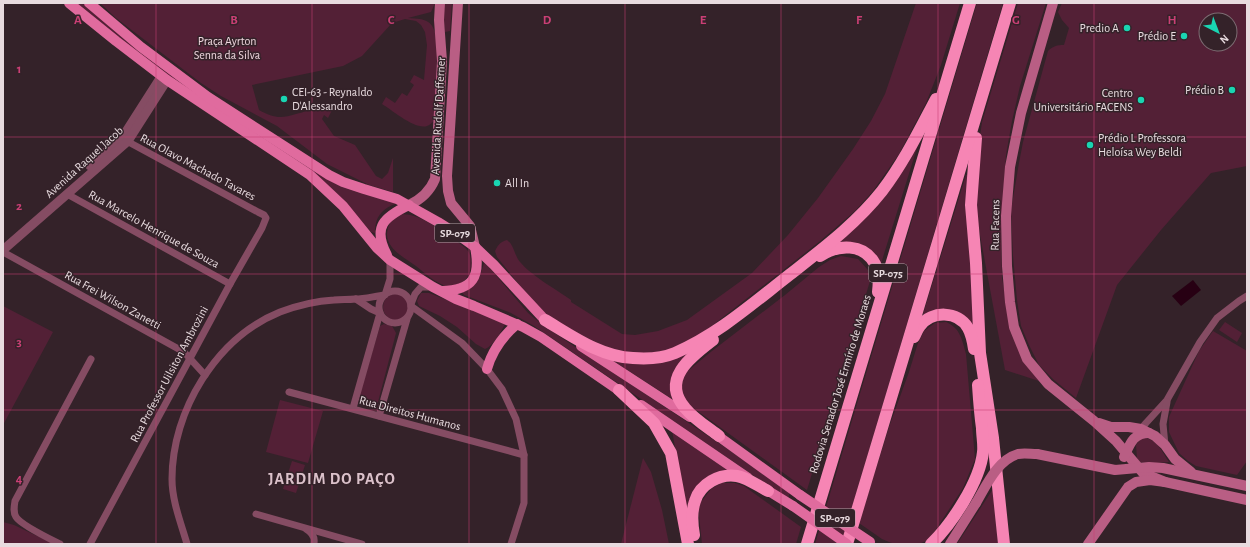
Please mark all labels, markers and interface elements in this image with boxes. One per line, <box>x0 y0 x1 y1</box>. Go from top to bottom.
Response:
north arrow <box>1198 12 1238 52</box>
text: A <box>74 14 82 27</box>
text: B <box>230 14 238 27</box>
text: C <box>388 14 395 27</box>
text: D <box>543 14 552 27</box>
text: E <box>700 14 707 27</box>
text: F <box>856 14 863 27</box>
text: G <box>1012 14 1020 27</box>
text: H <box>1167 14 1177 27</box>
place label: Predio A <box>1080 22 1119 34</box>
marker: Predio A <box>1122 23 1132 33</box>
place label: Prédio E <box>1138 30 1176 42</box>
marker: Prédio E <box>1179 31 1189 41</box>
text: N <box>1218 32 1231 46</box>
park label: Praça Ayrton Senna da Silva <box>194 35 261 61</box>
street label: Avenida Rudolf Dafferner <box>429 56 447 175</box>
text: 1 <box>17 63 21 76</box>
place label: Prédio B <box>1185 84 1224 96</box>
marker: Prédio B <box>1227 85 1237 95</box>
place label: CEI-63 - Reynaldo D'Alessandro <box>292 86 373 112</box>
place label: Centro Universitário FACENS <box>1034 87 1133 113</box>
marker: CEI-63 - Reynaldo D'Alessandro <box>279 94 289 104</box>
marker: Centro Universitário FACENS <box>1136 95 1146 105</box>
street label: Avenida Raquel Jacob <box>43 124 125 200</box>
street label: Rua Olavo Machado Tavares <box>138 131 258 203</box>
place label: Prédio L Professora Heloísa Wey Beldi <box>1098 132 1186 159</box>
marker: Prédio L Professora Heloísa Wey Beldi <box>1085 140 1095 150</box>
place label: All In <box>505 177 529 189</box>
marker: All In <box>492 178 502 188</box>
street label: Rua Marcelo Henrique de Souza <box>87 188 222 270</box>
street label: Rua Facens <box>989 199 1001 251</box>
text: 2 <box>16 200 22 213</box>
road number: SP-079 <box>435 224 475 242</box>
road number: SP-075 <box>869 264 907 282</box>
street label: Rua Frei Wilson Zanetti <box>63 269 163 331</box>
street label: Rodovia Senador José Ermírio de Moraes <box>807 293 873 475</box>
street label: Rua Professor Uilsiton Ambrozini <box>128 304 210 444</box>
text: 3 <box>16 336 22 349</box>
street label: Rua Direitos Humanos <box>358 394 462 432</box>
district label: JARDIM DO PAÇO <box>268 471 396 487</box>
text: 4 <box>16 473 23 486</box>
road number: SP-079 <box>815 509 855 527</box>

